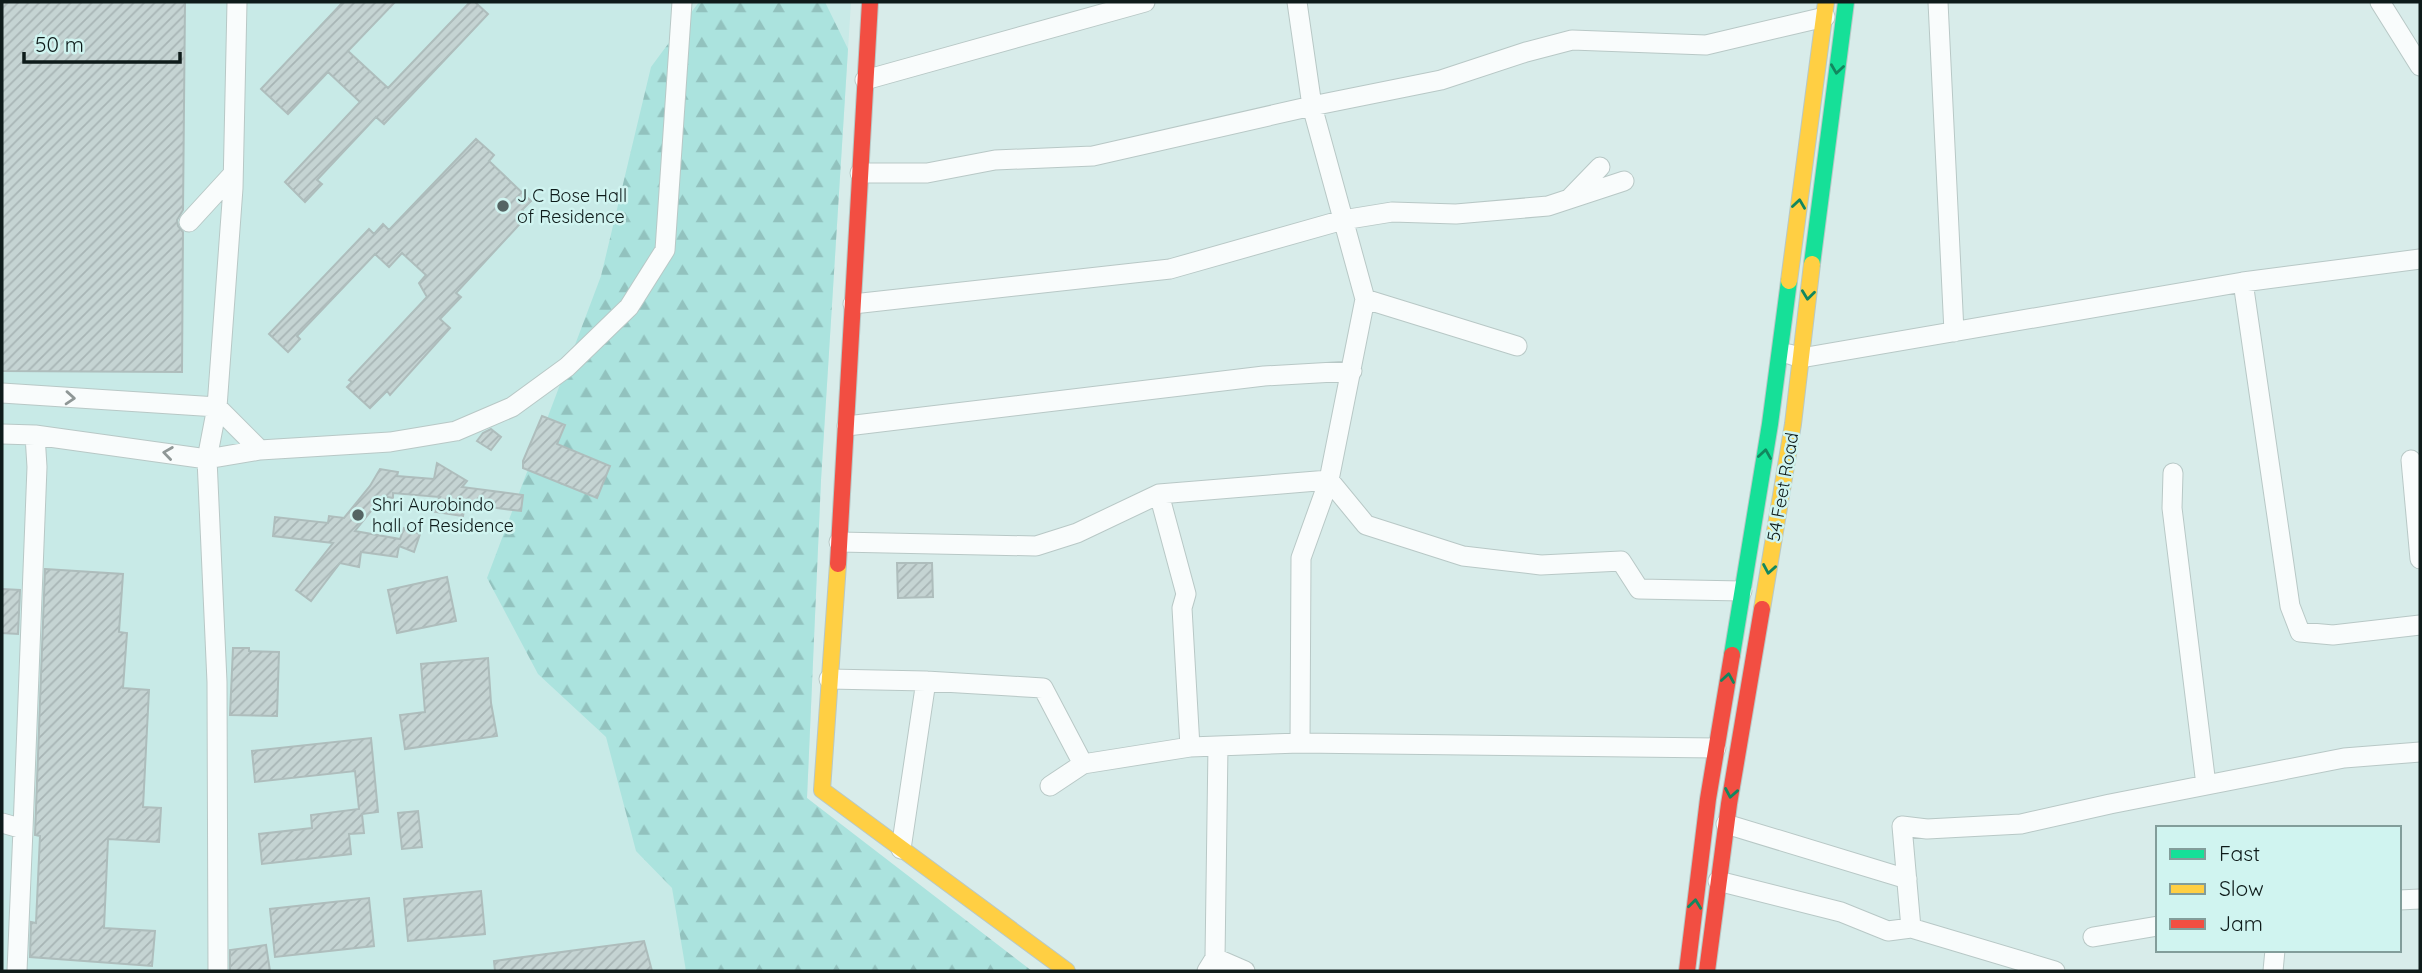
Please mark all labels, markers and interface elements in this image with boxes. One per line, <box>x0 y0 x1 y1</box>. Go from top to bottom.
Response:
scale bar <box>24 21 180 65</box>
text: 50 m <box>35 31 84 57</box>
one-way arrow <box>1830 64 1845 75</box>
place label: J C Bose Hall of Residence <box>517 184 627 228</box>
marker: J C Bose Hall of Residence <box>495 198 511 214</box>
one-way arrow <box>1792 199 1807 210</box>
one-way arrow <box>1801 289 1816 301</box>
one-way arrow <box>65 390 76 405</box>
street label: 54 Feet Road <box>1762 431 1803 543</box>
one-way arrow <box>163 446 174 461</box>
one-way arrow <box>1757 448 1772 460</box>
place label: Shri Aurobindo hall of Residence <box>372 493 514 537</box>
marker: Shri Aurobindo hall of Residence <box>350 507 366 523</box>
one-way arrow <box>1762 563 1777 575</box>
one-way arrow <box>1720 673 1735 684</box>
one-way arrow <box>1724 787 1739 799</box>
legend <box>2156 826 2401 952</box>
text: Fast <box>2219 840 2260 866</box>
text: Slow <box>2219 875 2264 901</box>
one-way arrow <box>1688 898 1703 909</box>
text: Jam <box>2219 910 2263 936</box>

